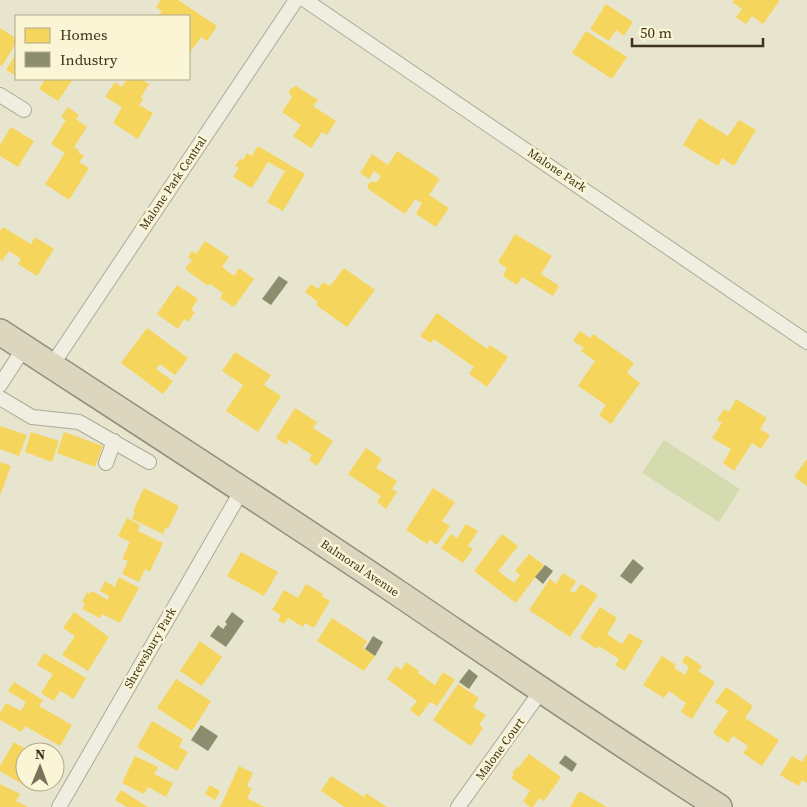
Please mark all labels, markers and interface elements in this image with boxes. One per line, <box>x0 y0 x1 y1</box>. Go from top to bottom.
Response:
legend <box>15 15 190 80</box>
scale bar <box>632 15 763 47</box>
text: 50 m <box>640 22 672 43</box>
text: Homes <box>60 24 107 45</box>
text: Industry <box>60 49 118 70</box>
street label: Malone Park Central <box>136 133 211 233</box>
street label: Malone Park <box>524 144 590 196</box>
street label: Balmoral Avenue <box>318 536 402 600</box>
street label: Shrewsbury Park <box>120 604 180 691</box>
street label: Malone Court <box>472 715 528 783</box>
north arrow <box>15 742 65 792</box>
text: N <box>35 744 46 764</box>

